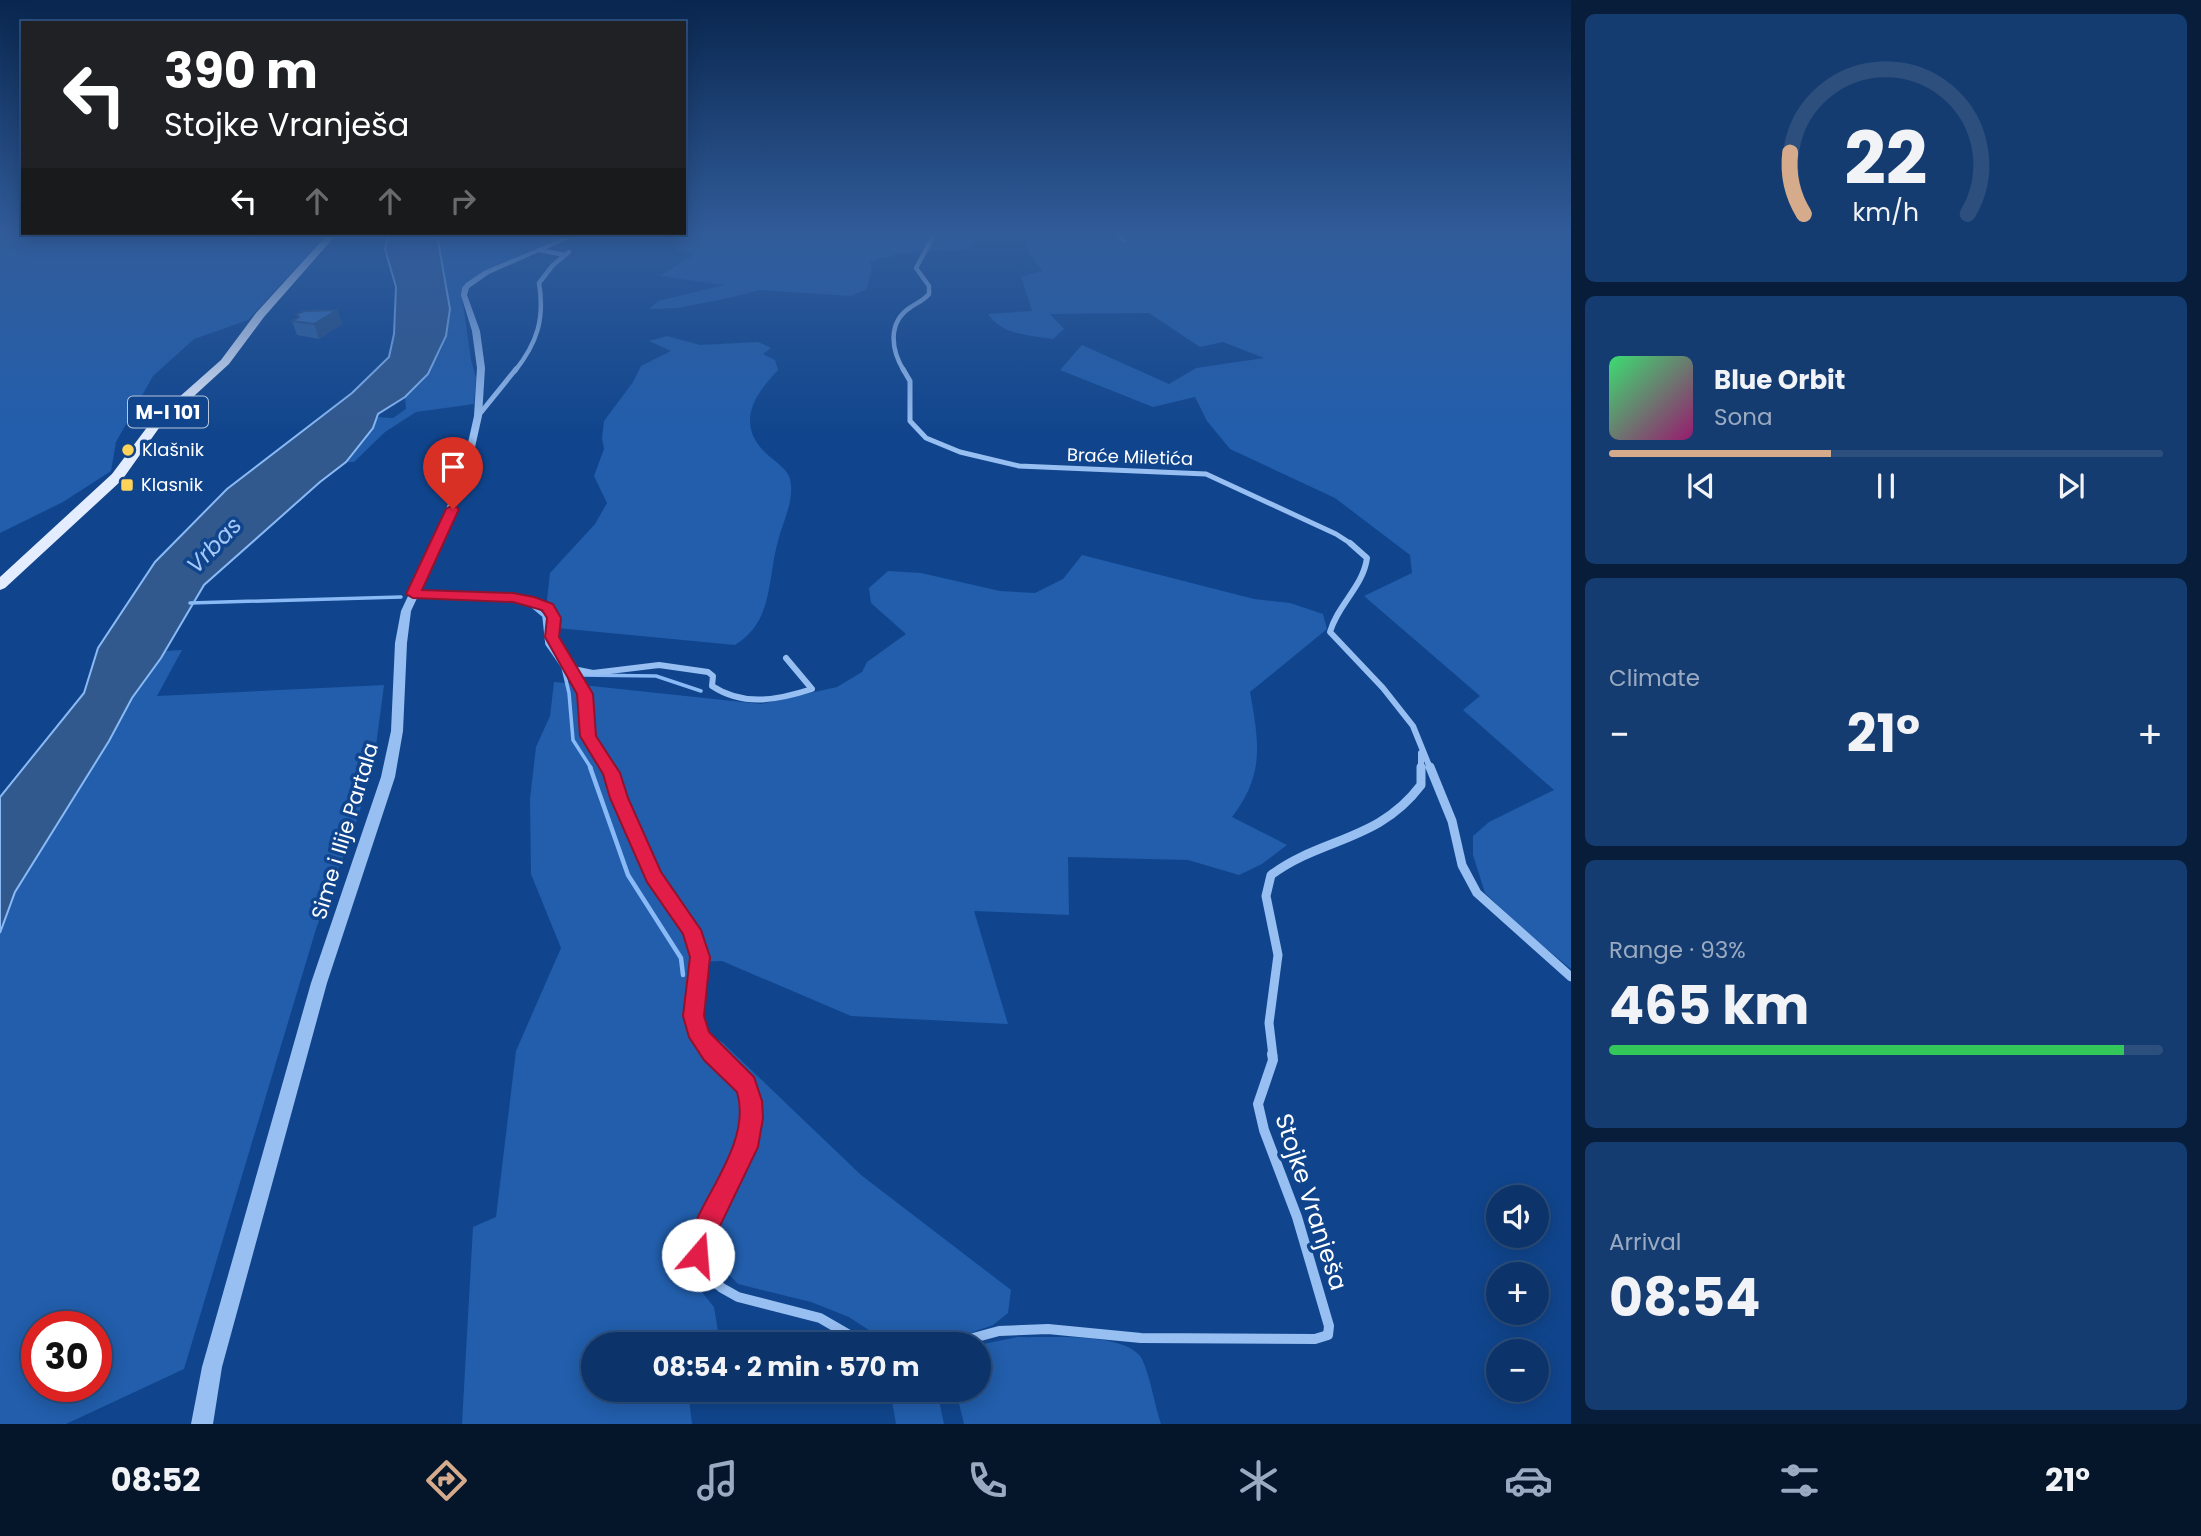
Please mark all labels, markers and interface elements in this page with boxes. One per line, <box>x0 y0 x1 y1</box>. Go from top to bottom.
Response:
text: 390 m <box>164 37 318 105</box>
icon: left <box>49 49 140 140</box>
text: Stojke Vranješa <box>164 102 410 147</box>
text: 22 <box>1844 108 1928 209</box>
icon: left <box>225 182 263 220</box>
icon: ahead <box>298 182 336 220</box>
icon: ahead <box>371 182 409 220</box>
icon: right <box>444 182 482 220</box>
text: km/h <box>1853 195 1919 230</box>
text: Blue Orbit <box>1714 362 1845 398</box>
road number: M-I 101 <box>128 396 208 428</box>
text: Sona <box>1714 401 1773 433</box>
place label: Klašnik <box>142 437 205 462</box>
pin <box>423 437 483 509</box>
marker: Klašnik <box>120 442 136 458</box>
street label: Braće Miletića <box>1066 442 1194 471</box>
icon: arrive <box>434 448 472 486</box>
icon: previous <box>1682 467 1720 505</box>
icon: pause <box>1867 467 1905 505</box>
icon: next <box>2052 467 2090 505</box>
place label: Klasnik <box>141 472 204 497</box>
marker: Klasnik <box>119 477 135 493</box>
water label: Vrbas <box>179 510 249 580</box>
text: Climate <box>1609 662 1700 694</box>
text: 21° <box>1847 697 1920 770</box>
text: − <box>1609 708 1630 761</box>
text: + <box>2137 708 2163 761</box>
street label: Sime i Ilije Partala <box>304 739 385 923</box>
text: Range · 93% <box>1609 934 1746 966</box>
text: 465 km <box>1609 969 1809 1042</box>
street label: Stojke Vranješa <box>1267 1109 1356 1295</box>
map controls <box>1486 1185 1549 1402</box>
button: sound <box>1486 1185 1549 1248</box>
position arrow <box>661 1218 735 1292</box>
text: Arrival <box>1609 1226 1681 1258</box>
text: 08:54 <box>1609 1261 1760 1334</box>
button: + <box>1486 1262 1549 1325</box>
speed limit sign: 30 <box>21 1311 112 1402</box>
button: − <box>1486 1339 1549 1402</box>
text: 08:54 · 2 min · 570 m <box>652 1349 920 1385</box>
icon: directions <box>422 1456 471 1505</box>
icon: music <box>693 1456 742 1505</box>
icon: phone <box>963 1456 1012 1505</box>
icon: climate <box>1234 1456 1283 1505</box>
icon: car <box>1504 1456 1553 1505</box>
icon: filters <box>1775 1456 1824 1505</box>
text: 08:52 <box>111 1457 201 1502</box>
text: 21° <box>2045 1457 2090 1502</box>

